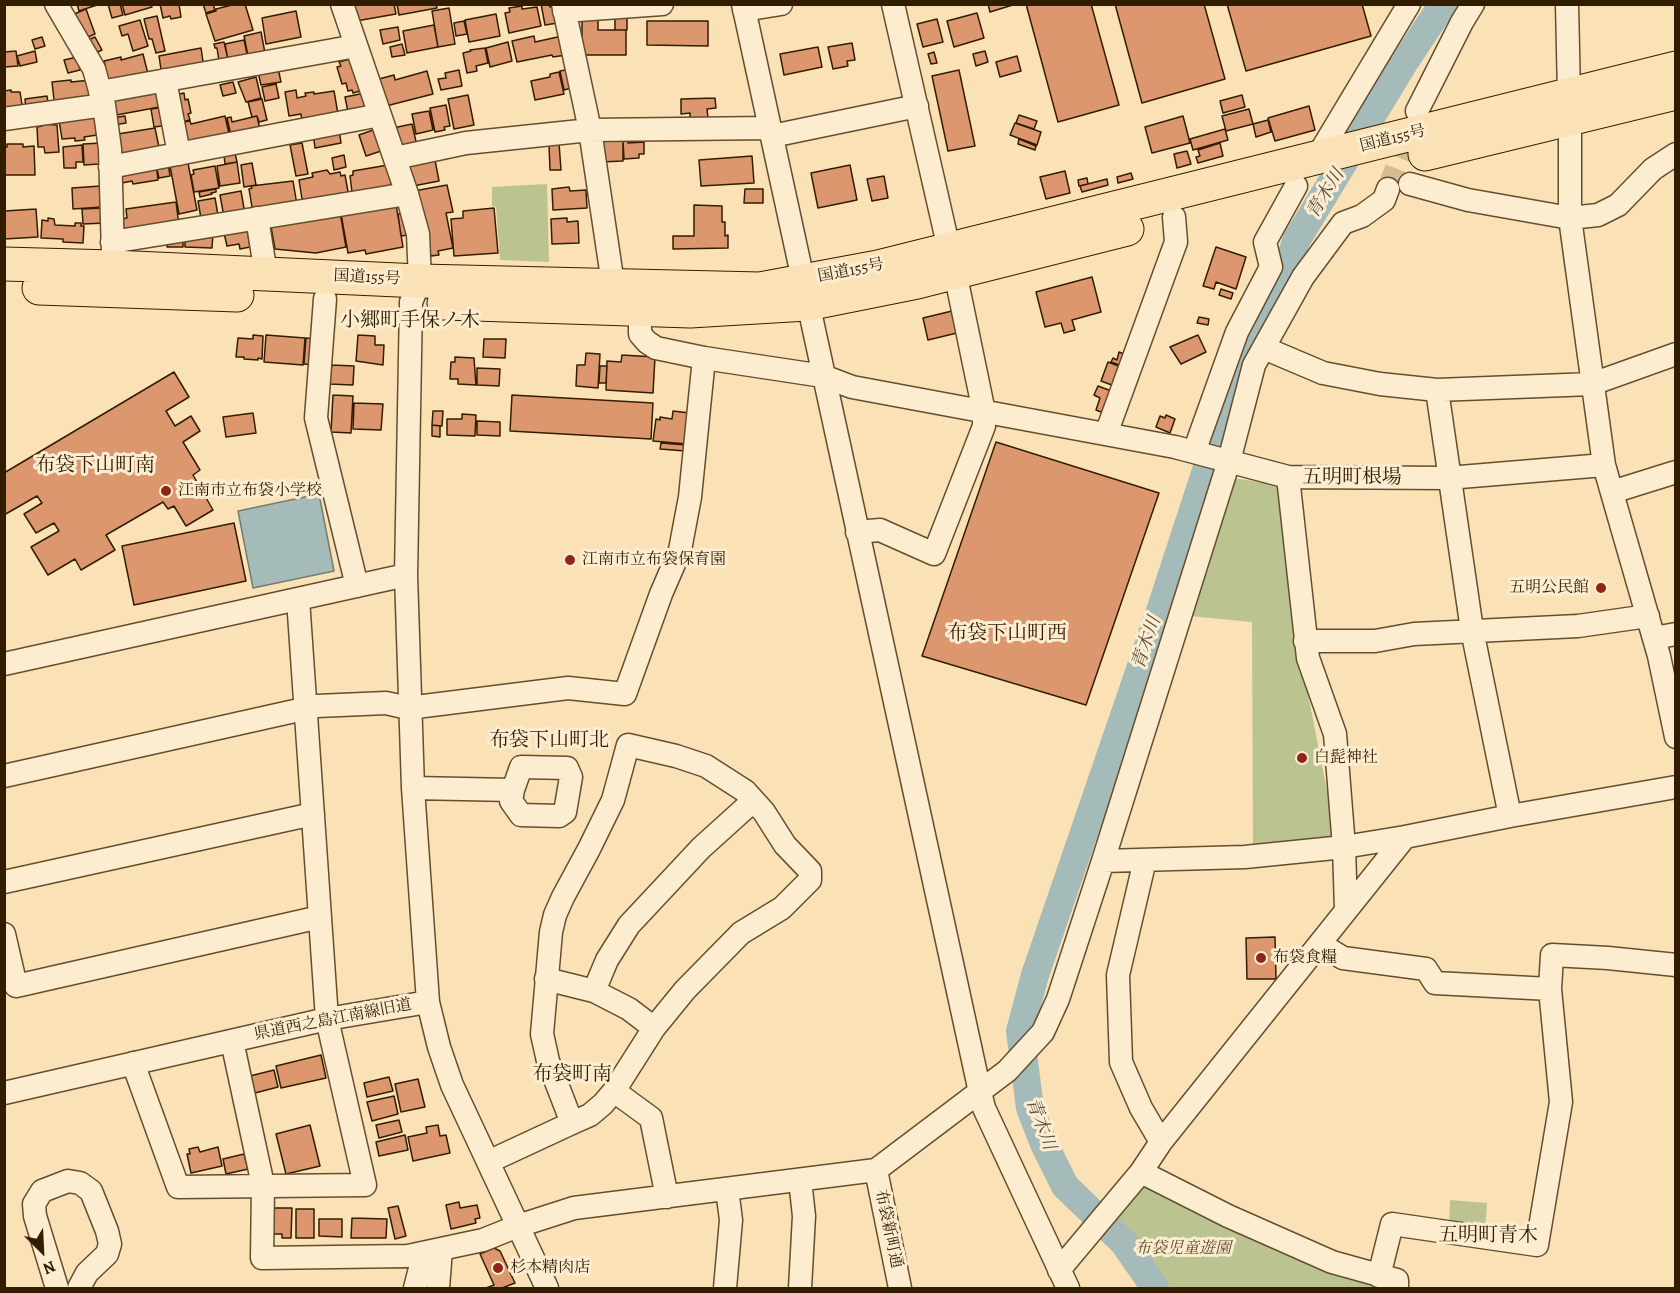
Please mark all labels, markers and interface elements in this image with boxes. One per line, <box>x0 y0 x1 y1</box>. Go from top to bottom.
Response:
street label: 国道155号 <box>1358 122 1428 156</box>
water label: 青木川 <box>1303 165 1349 223</box>
street label: 国道155号 <box>816 255 886 287</box>
street label: 国道155号 <box>333 267 401 289</box>
district label: 小郷町手保ノ木 <box>340 309 480 333</box>
district label: 布袋下山町南 <box>35 454 155 478</box>
district label: 五明町根場 <box>1302 466 1402 490</box>
place label: 江南市立布袋小学校 <box>178 481 322 501</box>
marker: 江南市立布袋小学校 <box>159 484 173 498</box>
place label: 江南市立布袋保育園 <box>582 550 726 570</box>
marker: 江南市立布袋保育園 <box>563 553 577 567</box>
place label: 五明公民館 <box>1509 578 1589 598</box>
marker: 五明公民館 <box>1594 581 1608 595</box>
water label: 青木川 <box>1128 614 1166 672</box>
district label: 布袋下山町西 <box>947 622 1067 646</box>
district label: 布袋下山町北 <box>489 729 609 753</box>
place label: 白髭神社 <box>1314 748 1378 768</box>
marker: 白髭神社 <box>1295 751 1309 765</box>
place label: 布袋食糧 <box>1273 948 1337 968</box>
marker: 布袋食糧 <box>1254 951 1268 965</box>
street label: 県道西之島江南線旧道 <box>253 995 413 1045</box>
district label: 布袋町南 <box>532 1063 612 1087</box>
water label: 青木川 <box>1021 1095 1059 1153</box>
street label: 布袋新町通 <box>870 1188 906 1270</box>
north arrow <box>12 1221 72 1281</box>
district label: 五明町青木 <box>1438 1224 1538 1248</box>
park label: 布袋児童遊園 <box>1135 1239 1231 1259</box>
text: N <box>40 1255 59 1280</box>
place label: 杉本精肉店 <box>510 1258 590 1278</box>
marker: 杉本精肉店 <box>491 1261 505 1275</box>

